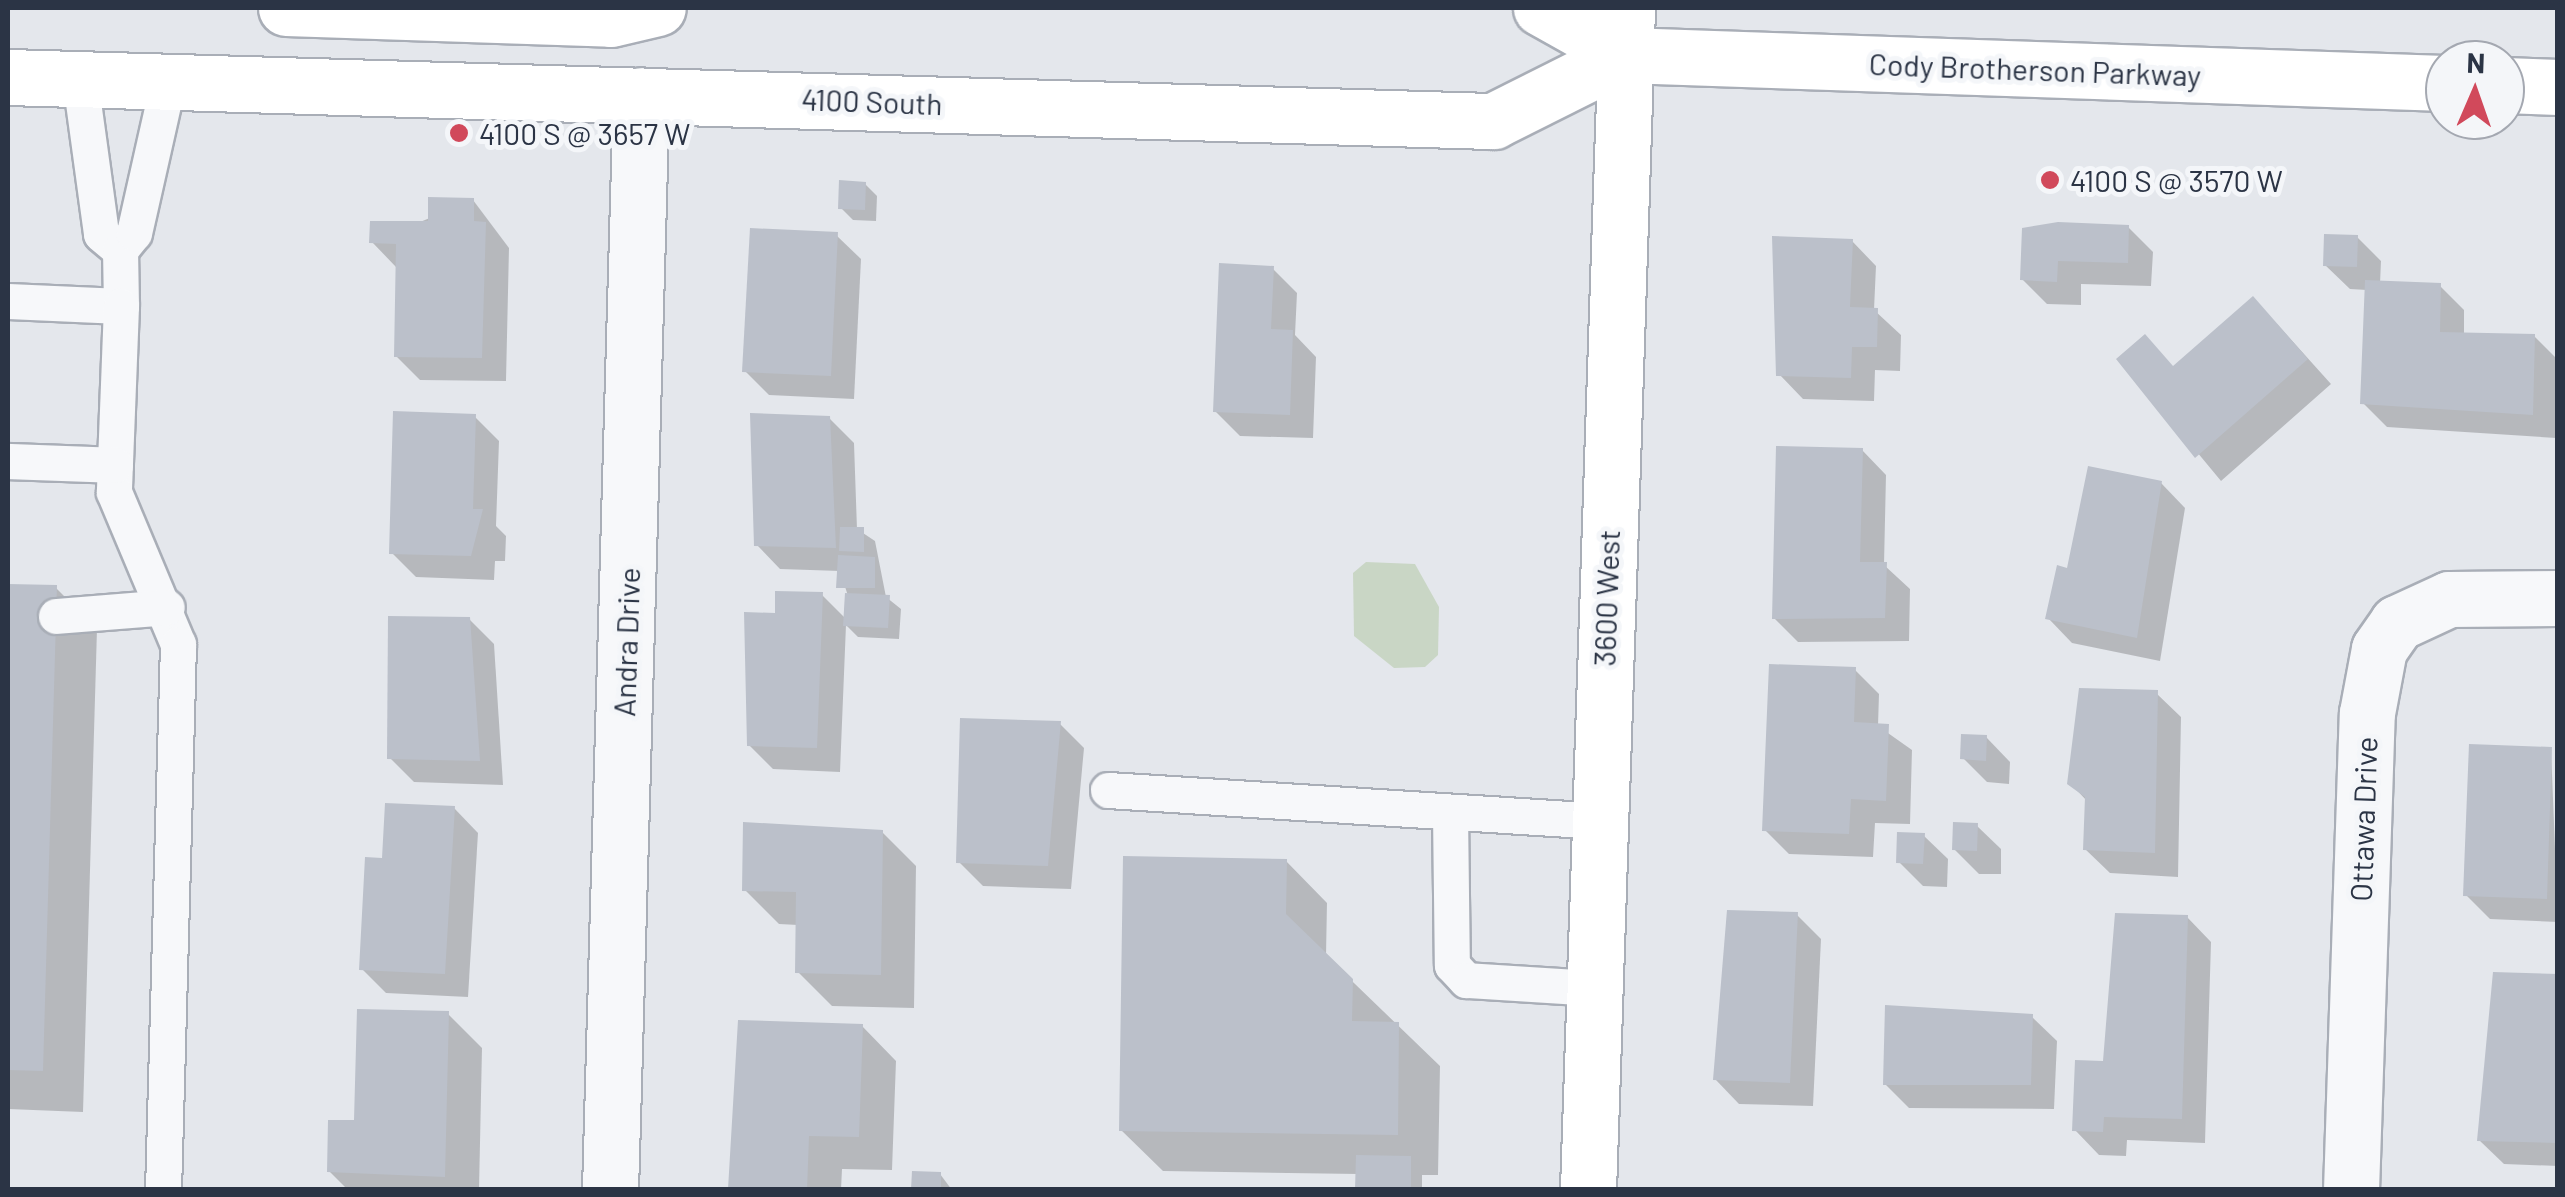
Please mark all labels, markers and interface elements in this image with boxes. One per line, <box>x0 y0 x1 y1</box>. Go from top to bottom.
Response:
north arrow <box>2425 40 2525 140</box>
street label: Cody Brotherson Parkway <box>1868 45 2202 93</box>
text: N <box>2466 45 2486 79</box>
street label: 4100 South <box>801 81 943 121</box>
place label: 4100 S @ 3657 W <box>479 115 690 151</box>
marker: 4100 S @ 3657 W <box>448 122 470 144</box>
place label: 4100 S @ 3570 W <box>2070 162 2283 198</box>
marker: 4100 S @ 3570 W <box>2039 169 2061 191</box>
street label: 3600 West <box>1586 529 1626 667</box>
street label: Andra Drive <box>605 567 647 717</box>
street label: Ottawa Drive <box>2342 736 2384 902</box>

